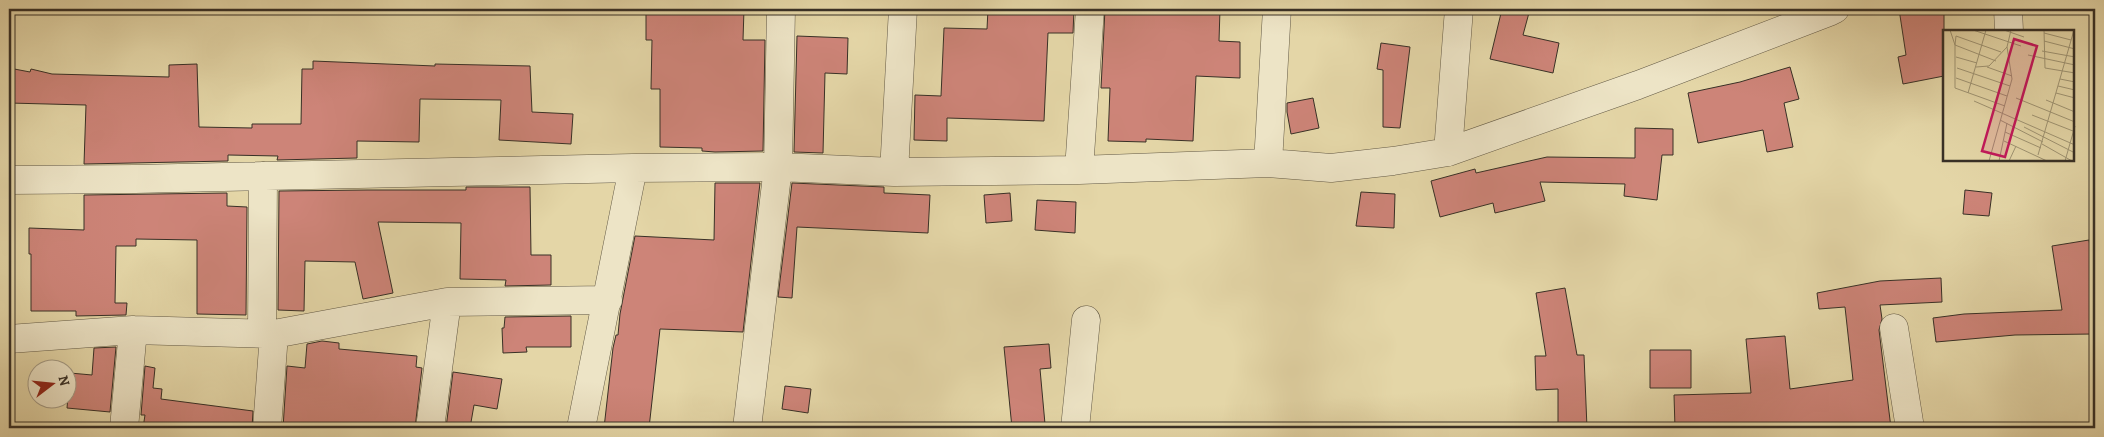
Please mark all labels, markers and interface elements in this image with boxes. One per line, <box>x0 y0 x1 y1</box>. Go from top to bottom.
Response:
inset map <box>1943 30 2074 161</box>
north arrow <box>28 360 78 410</box>
text: N <box>53 373 75 388</box>

